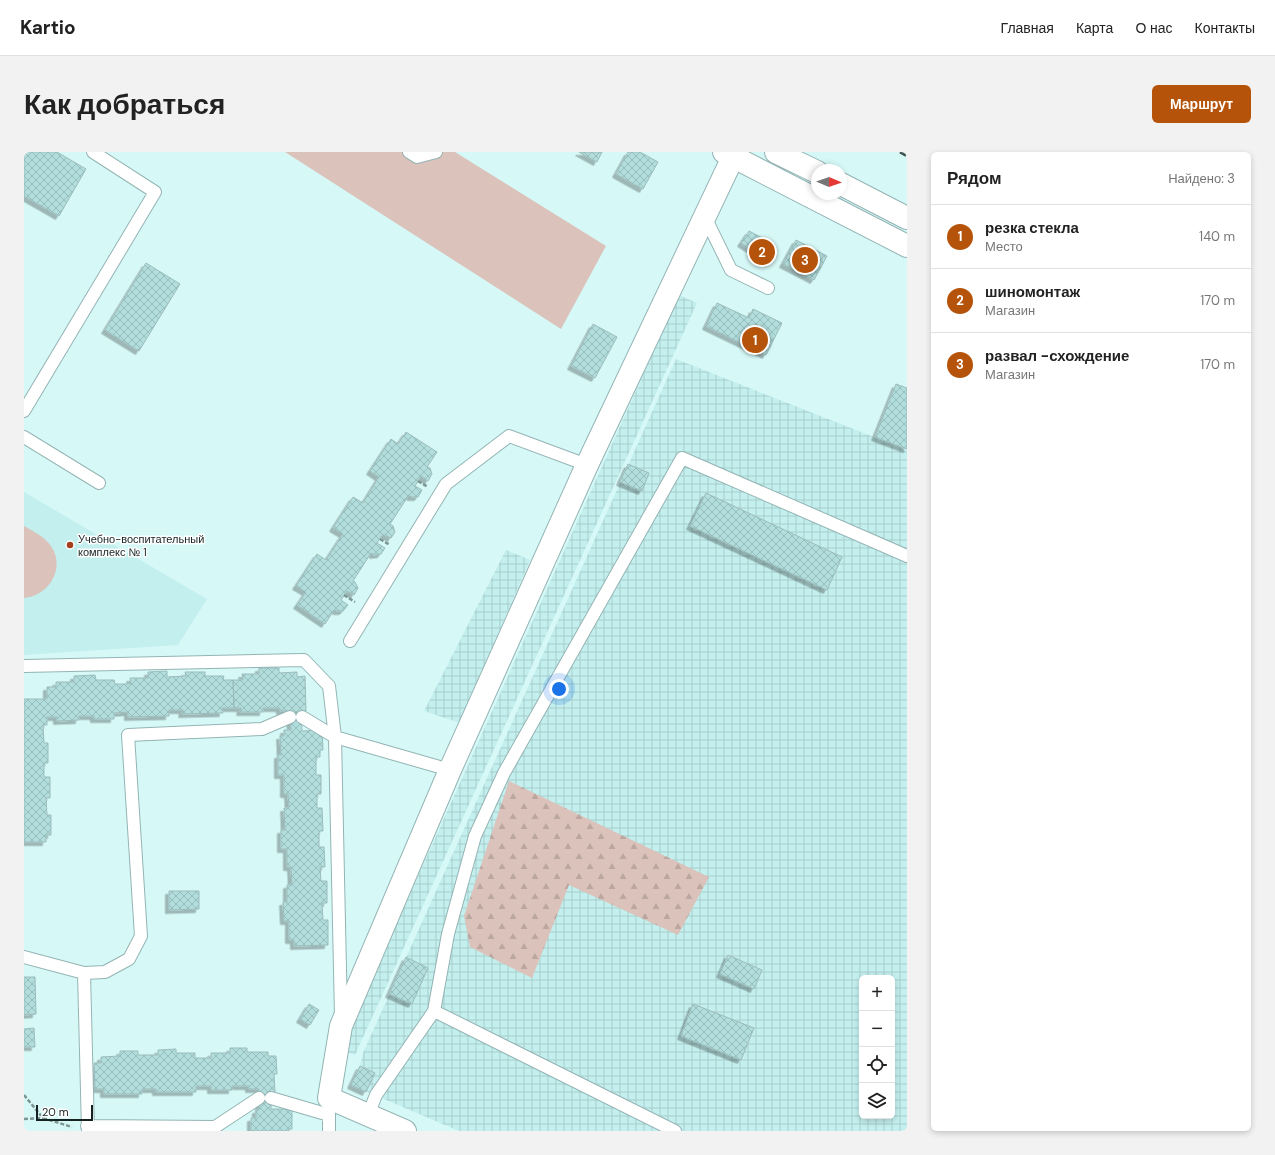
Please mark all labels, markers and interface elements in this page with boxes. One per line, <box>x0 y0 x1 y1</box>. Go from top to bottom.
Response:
text: Kartio <box>20 15 76 40</box>
text: Главная <box>1001 19 1054 37</box>
text: Карта <box>1076 19 1113 37</box>
text: О нас <box>1135 19 1173 37</box>
text: Контакты <box>1195 19 1255 37</box>
button: Маршрут <box>1152 85 1251 123</box>
text: Как добраться <box>24 86 225 123</box>
north arrow <box>811 164 847 200</box>
text: Рядом <box>947 167 1002 189</box>
text: Найдено: 3 <box>1168 170 1235 187</box>
text: резка стекла <box>985 218 1079 238</box>
text: 1 <box>958 228 962 245</box>
text: 140 m <box>1199 228 1235 245</box>
pin: 2 <box>749 237 775 267</box>
text: Место <box>985 238 1023 255</box>
pin: 3 <box>792 245 818 275</box>
text: шиномонтаж <box>985 282 1080 302</box>
text: 2 <box>956 292 964 309</box>
text: 170 m <box>1200 292 1235 309</box>
text: Магазин <box>985 302 1035 319</box>
pin: 1 <box>742 325 768 355</box>
text: развал -схождение <box>985 346 1129 366</box>
text: 3 <box>956 356 964 373</box>
text: 170 m <box>1200 356 1235 373</box>
text: Магазин <box>985 366 1035 383</box>
place label: Учебно-воспитательный комплекс № 1 <box>78 532 204 559</box>
marker: Учебно-воспитательный комплекс № 1 <box>65 540 75 550</box>
your location <box>549 679 569 699</box>
map controls <box>859 975 895 1119</box>
button: + <box>859 975 895 1011</box>
button: − <box>859 1011 895 1047</box>
button: locate <box>859 1047 895 1083</box>
button: layers <box>859 1083 895 1119</box>
scale bar <box>36 1103 93 1122</box>
text: 20 m <box>42 1105 68 1119</box>

